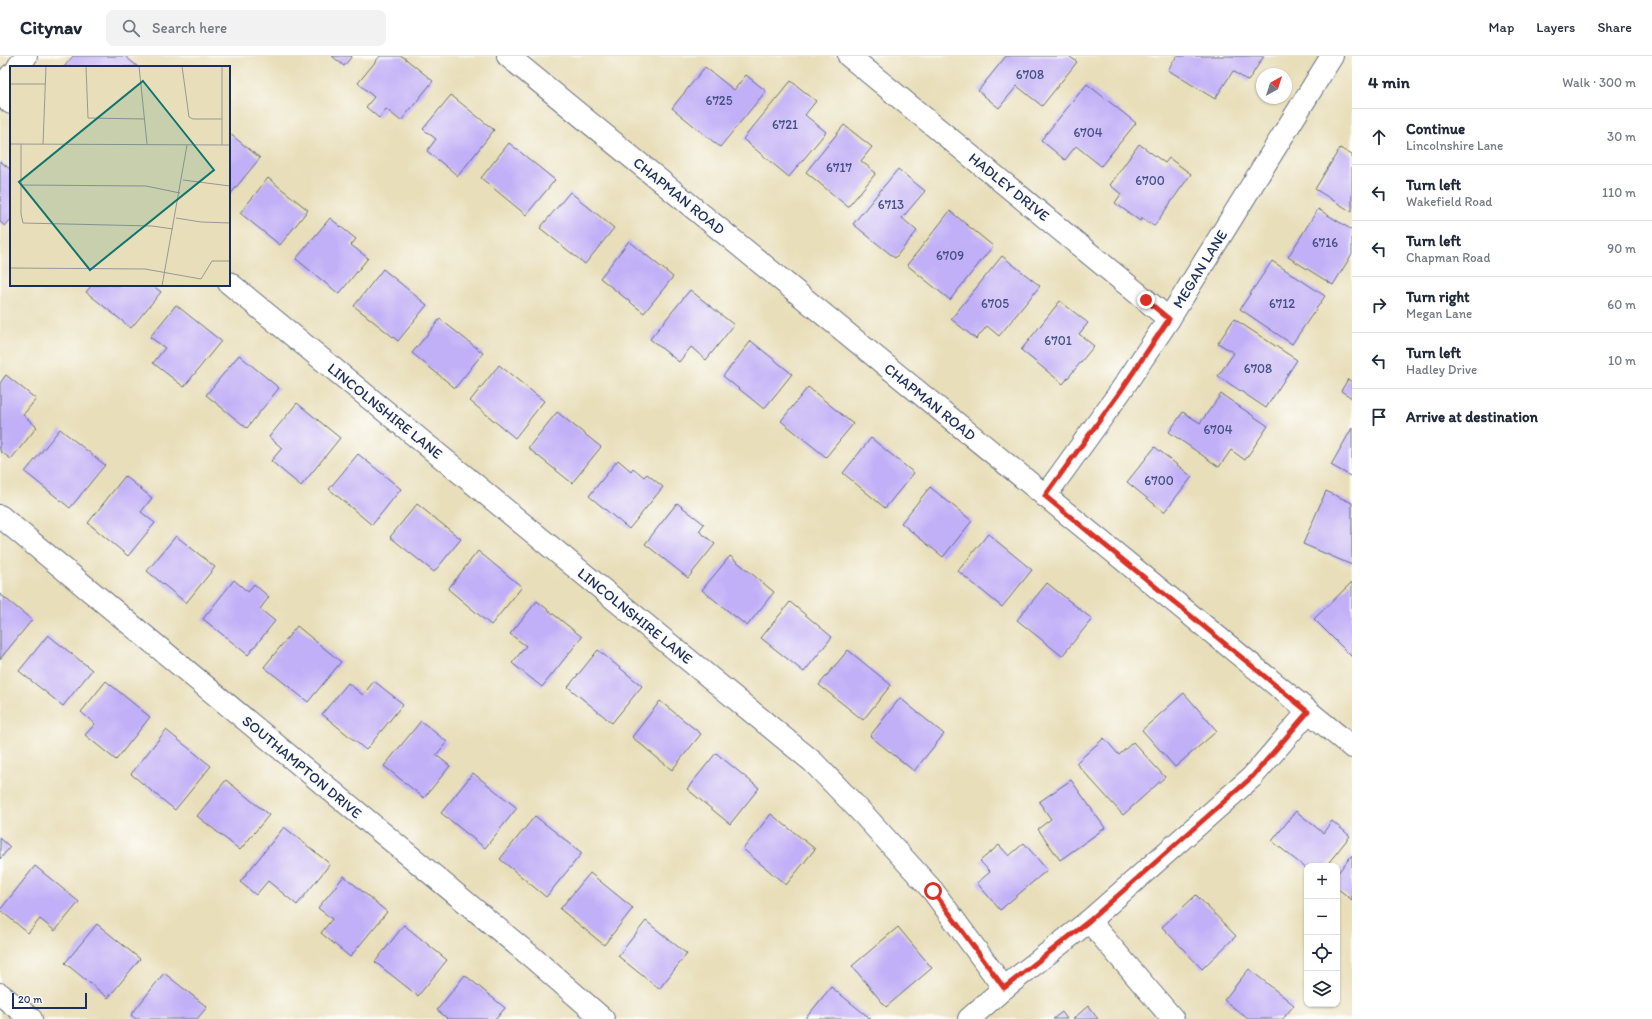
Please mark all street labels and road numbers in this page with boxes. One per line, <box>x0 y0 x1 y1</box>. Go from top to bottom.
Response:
street label: HADLEY DRIVE <box>965 149 1053 225</box>
street label: CHAPMAN ROAD <box>629 153 729 239</box>
street label: MEGAN LANE <box>1169 226 1231 312</box>
street label: LINCOLNSHIRE LANE <box>324 359 446 463</box>
street label: CHAPMAN ROAD <box>880 359 980 445</box>
street label: LINCOLNSHIRE LANE <box>574 564 696 668</box>
street label: SOUTHAMPTON DRIVE <box>239 712 365 822</box>

